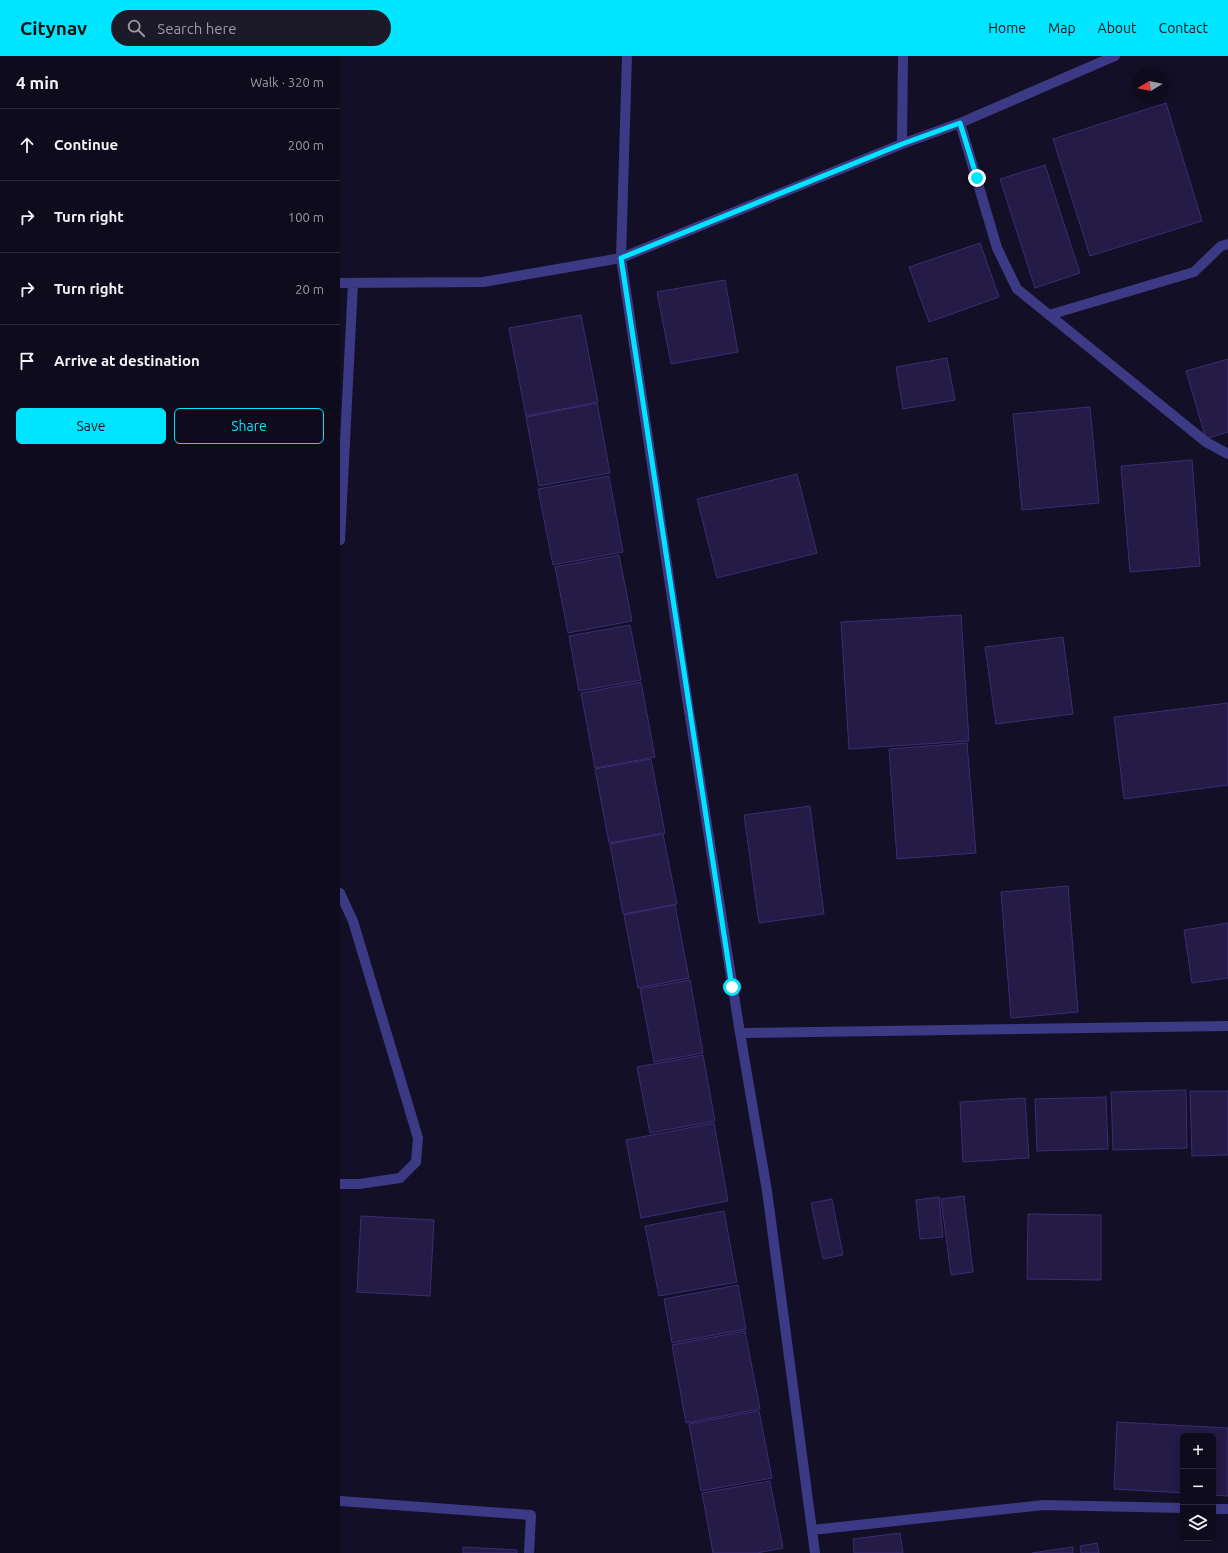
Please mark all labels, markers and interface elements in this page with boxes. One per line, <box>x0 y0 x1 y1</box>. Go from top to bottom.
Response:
search box <box>111 10 391 46</box>
text: Citynav <box>20 17 87 39</box>
icon: search <box>125 17 147 39</box>
text: Search here <box>157 20 237 37</box>
text: Home <box>988 20 1026 36</box>
text: Map <box>1048 20 1076 36</box>
text: About <box>1098 20 1137 36</box>
text: Contact <box>1159 20 1208 36</box>
north arrow <box>1132 68 1168 104</box>
text: 4 min <box>16 73 59 92</box>
text: Walk · 320 m <box>250 75 324 89</box>
icon: ahead <box>16 134 38 156</box>
text: Continue <box>54 136 118 153</box>
text: 200 m <box>288 138 324 152</box>
route end <box>968 169 986 187</box>
icon: right <box>16 206 38 228</box>
text: Turn right <box>54 208 124 225</box>
text: 100 m <box>288 210 324 224</box>
icon: right <box>16 278 38 300</box>
text: Turn right <box>54 280 124 297</box>
text: 20 m <box>295 282 324 296</box>
icon: arrive <box>16 350 38 372</box>
text: Arrive at destination <box>54 352 200 369</box>
button: Save <box>16 408 166 444</box>
button: Share <box>174 408 324 444</box>
route start <box>723 978 741 996</box>
map controls <box>1180 1433 1216 1541</box>
button: + <box>1180 1433 1216 1469</box>
button: − <box>1180 1469 1216 1505</box>
button: layers <box>1180 1505 1216 1541</box>

